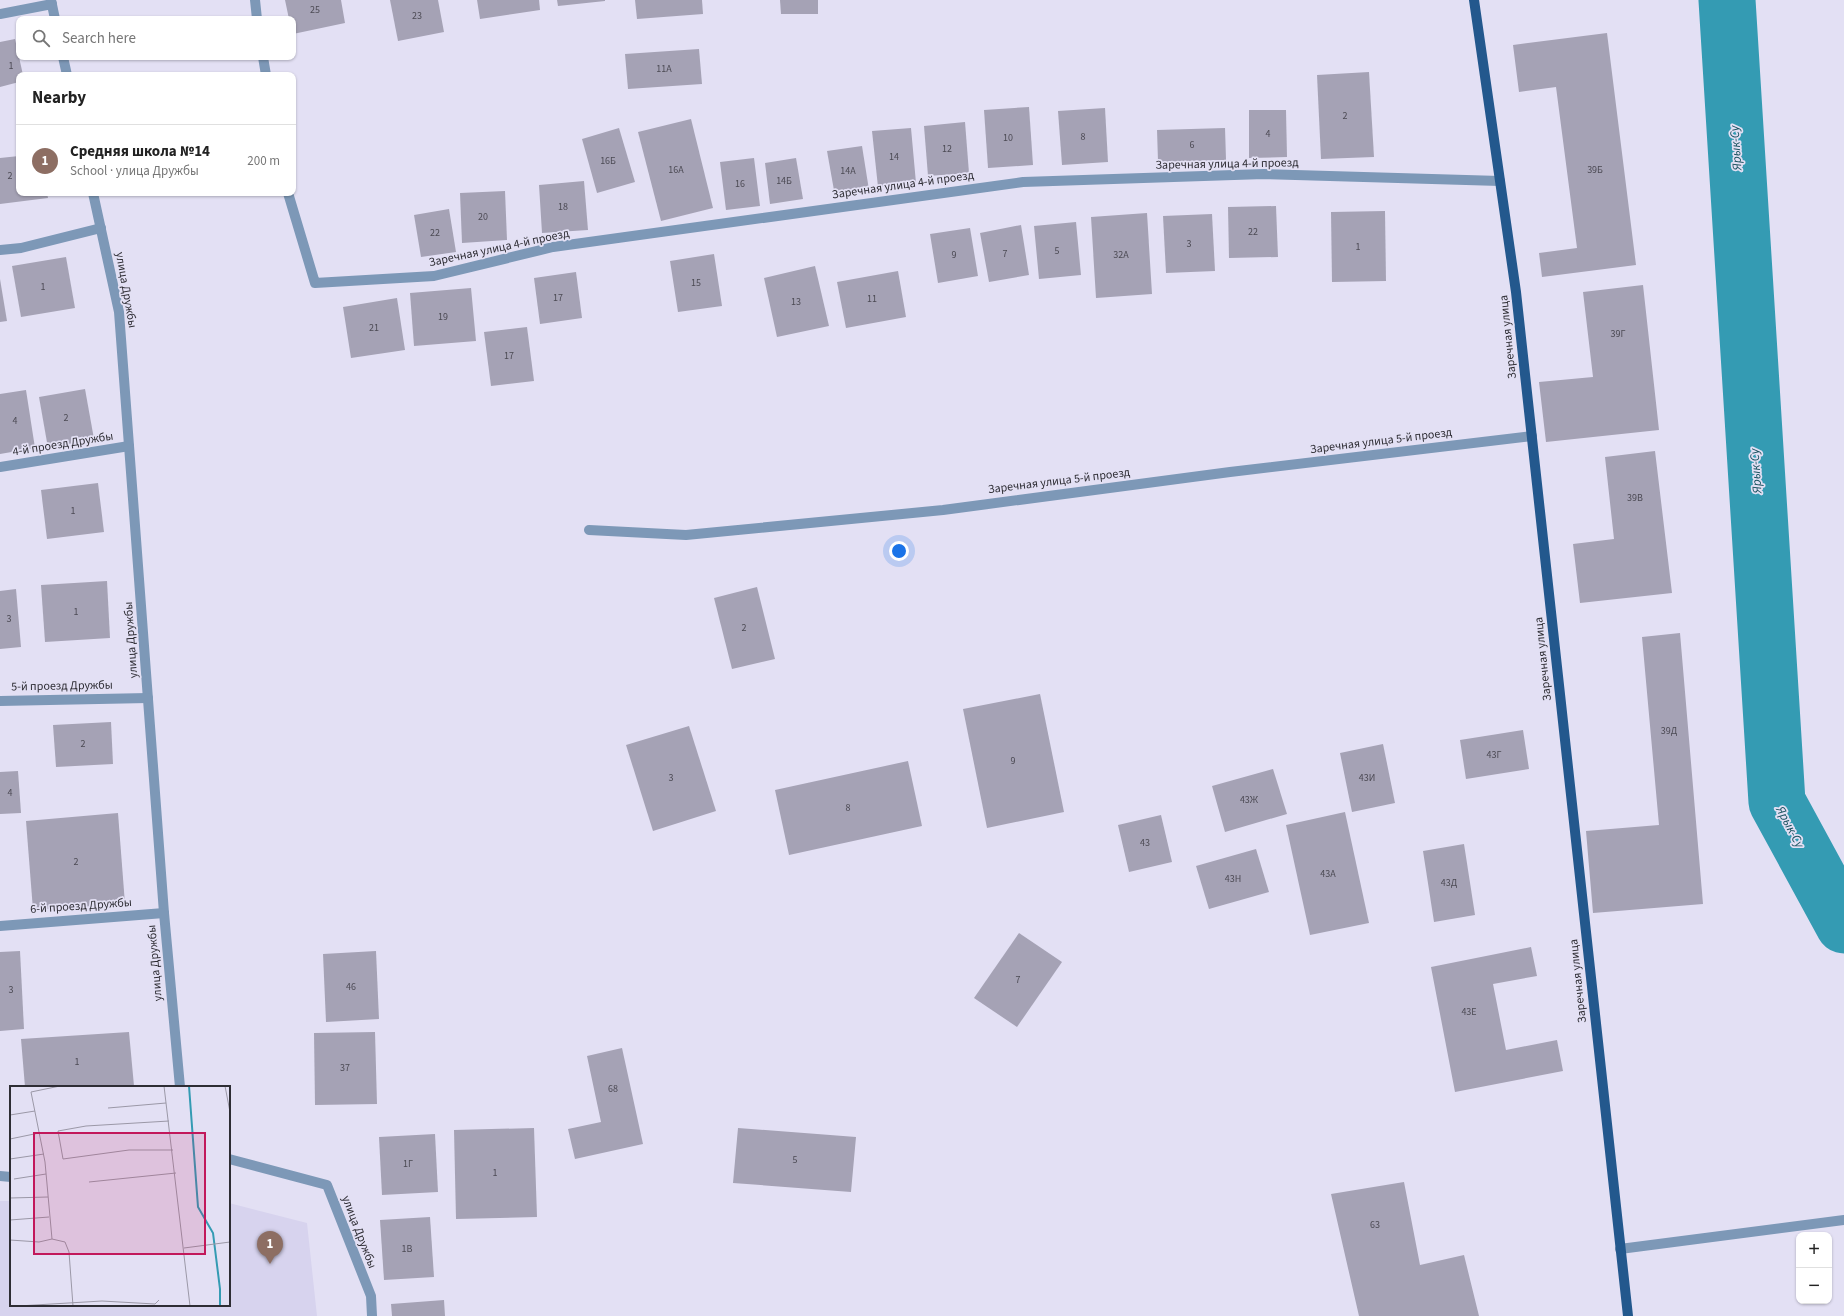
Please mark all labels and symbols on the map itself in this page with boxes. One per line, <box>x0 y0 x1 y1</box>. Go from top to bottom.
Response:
house number: 25 <box>310 3 320 17</box>
house number: 23 <box>412 9 422 23</box>
house number: 1 <box>9 59 14 73</box>
house number: 11А <box>656 62 672 76</box>
house number: 2 <box>1343 109 1348 123</box>
water label: Ярык-Су <box>1725 124 1747 172</box>
house number: 4 <box>1266 127 1271 141</box>
house number: 8 <box>1081 130 1086 144</box>
house number: 10 <box>1003 131 1013 145</box>
house number: 6 <box>1190 138 1195 152</box>
house number: 12 <box>942 142 952 156</box>
house number: 14 <box>889 150 899 164</box>
house number: 16Б <box>600 154 616 168</box>
street label: Заречная улица 4-й проезд <box>1155 154 1299 174</box>
house number: 16А <box>668 163 684 177</box>
house number: 39Б <box>1587 163 1603 177</box>
house number: 14А <box>840 164 856 178</box>
street label: Заречная улица 4-й проезд <box>831 167 976 203</box>
house number: 2 <box>8 169 13 183</box>
house number: 14Б <box>776 174 792 188</box>
house number: 16 <box>735 177 745 191</box>
house number: 18 <box>558 200 568 214</box>
house number: 20 <box>478 210 488 224</box>
street label: Заречная улица 4-й проезд <box>427 225 571 271</box>
house number: 22 <box>1248 225 1258 239</box>
house number: 22 <box>430 226 440 240</box>
house number: 3 <box>1187 237 1192 251</box>
house number: 1 <box>1356 240 1361 254</box>
house number: 5 <box>1055 244 1060 258</box>
house number: 7 <box>1003 247 1008 261</box>
house number: 9 <box>952 248 957 262</box>
house number: 32А <box>1113 248 1129 262</box>
street label: улица Дружбы <box>111 251 141 329</box>
house number: 15 <box>691 276 701 290</box>
house number: 1 <box>41 280 46 294</box>
house number: 17 <box>553 291 563 305</box>
house number: 11 <box>867 292 877 306</box>
street label: Заречная улица <box>1495 294 1521 380</box>
house number: 13 <box>791 295 801 309</box>
house number: 19 <box>438 310 448 324</box>
house number: 21 <box>369 321 379 335</box>
house number: 39Г <box>1611 327 1625 341</box>
house number: 17 <box>504 349 514 363</box>
house number: 2 <box>64 411 69 425</box>
house number: 4 <box>13 414 18 428</box>
street label: Заречная улица 5-й проезд <box>1309 424 1454 458</box>
street label: 4-й проезд Дружбы <box>11 428 115 460</box>
water label: Ярык-Су <box>1745 447 1767 495</box>
street label: Заречная улица 5-й проезд <box>987 464 1132 498</box>
house number: 39В <box>1627 491 1643 505</box>
house number: 1 <box>71 504 76 518</box>
your location <box>889 541 909 561</box>
street label: улица Дружбы <box>120 601 142 679</box>
house number: 1 <box>74 605 79 619</box>
house number: 3 <box>7 612 12 626</box>
street label: Заречная улица <box>1530 616 1556 702</box>
house number: 2 <box>742 621 747 635</box>
street label: 5-й проезд Дружбы <box>11 677 113 695</box>
house number: 39Д <box>1661 724 1678 738</box>
house number: 2 <box>81 737 86 751</box>
house number: 43Г <box>1487 748 1501 762</box>
house number: 9 <box>1011 754 1016 768</box>
house number: 3 <box>669 771 674 785</box>
house number: 43И <box>1359 771 1375 785</box>
house number: 4 <box>8 786 13 800</box>
house number: 43Ж <box>1240 793 1259 807</box>
house number: 8 <box>846 801 851 815</box>
water label: Ярык-Су <box>1771 802 1809 852</box>
house number: 43 <box>1140 836 1150 850</box>
house number: 2 <box>74 855 79 869</box>
house number: 43А <box>1320 867 1336 881</box>
house number: 43Н <box>1225 872 1241 886</box>
house number: 43Д <box>1441 876 1458 890</box>
street label: 6-й проезд Дружбы <box>30 894 132 918</box>
street label: улица Дружбы <box>143 924 167 1002</box>
street label: Заречная улица <box>1565 938 1591 1024</box>
house number: 7 <box>1016 973 1021 987</box>
house number: 46 <box>346 980 356 994</box>
house number: 3 <box>9 983 14 997</box>
house number: 43Е <box>1461 1005 1477 1019</box>
house number: 1 <box>75 1055 80 1069</box>
house number: 37 <box>340 1061 350 1075</box>
house number: 68 <box>608 1082 618 1096</box>
inset map <box>10 1086 230 1306</box>
house number: 5 <box>793 1153 798 1167</box>
house number: 1Г <box>403 1157 413 1171</box>
house number: 1 <box>493 1166 498 1180</box>
street label: улица Дружбы <box>337 1193 381 1271</box>
house number: 63 <box>1370 1218 1380 1232</box>
pin: 1 <box>257 1231 283 1264</box>
house number: 1В <box>402 1242 413 1256</box>

